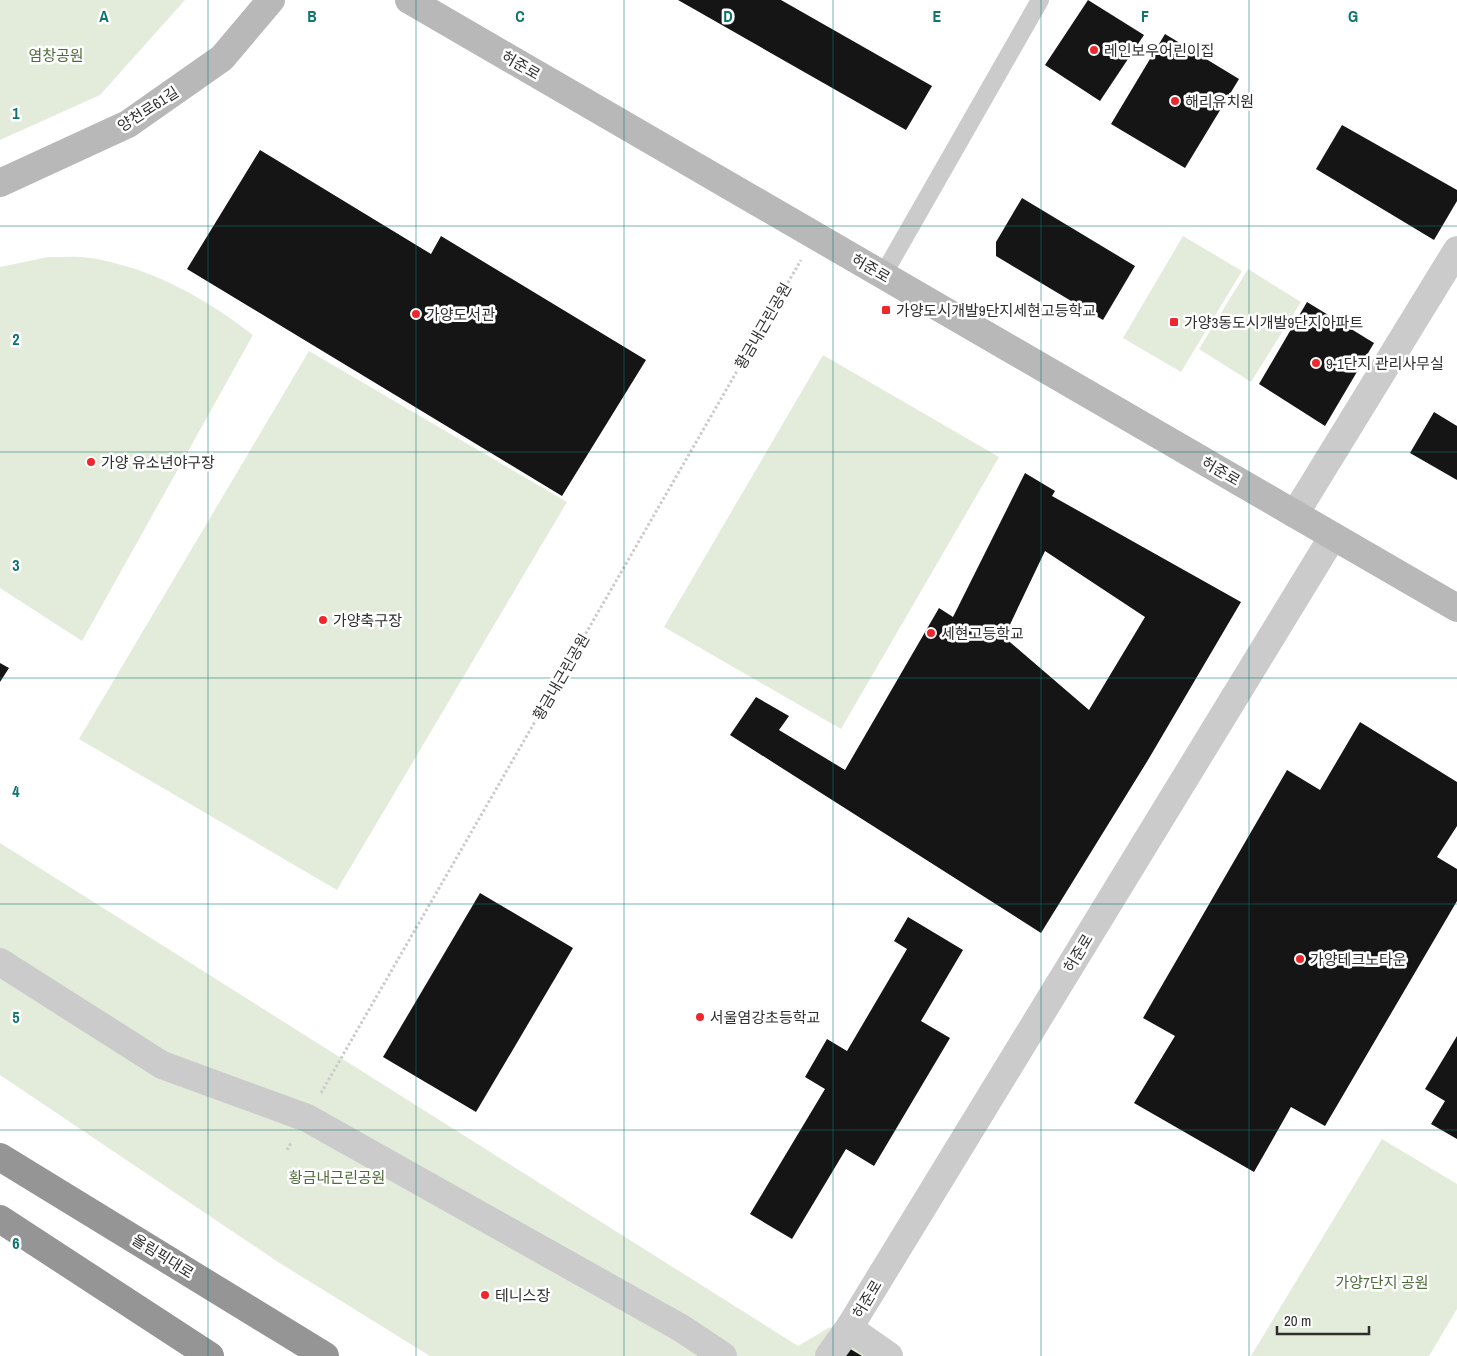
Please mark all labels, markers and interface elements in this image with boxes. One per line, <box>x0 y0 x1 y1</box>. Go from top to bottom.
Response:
text: A <box>99 5 109 27</box>
text: B <box>307 5 317 27</box>
text: C <box>515 5 525 27</box>
text: D <box>723 5 733 27</box>
text: E <box>933 5 942 27</box>
text: F <box>1141 5 1149 27</box>
text: G <box>1348 5 1358 27</box>
place label: 레인보우어린이집 <box>1104 40 1214 61</box>
marker: 레인보우어린이집 <box>1088 44 1100 56</box>
park label: 염창공원 <box>28 45 84 66</box>
street label: 허준로 <box>498 46 544 84</box>
street label: 양천로61길 <box>113 81 183 137</box>
place label: 해리유치원 <box>1185 91 1254 112</box>
marker: 해리유치원 <box>1169 95 1181 107</box>
text: 1 <box>12 102 20 124</box>
street label: 허준로 <box>848 249 894 287</box>
street label: 황금내근린공원 <box>730 279 796 373</box>
place label: 가양도시개발9단지세현고등학교 <box>896 300 1096 321</box>
place label: 가양도서관 <box>426 304 495 325</box>
marker: 가양도시개발9단지세현고등학교 <box>880 304 892 316</box>
marker: 가양도서관 <box>410 308 422 320</box>
place label: 가양3동도시개발9단지아파트 <box>1184 312 1363 333</box>
marker: 가양3동도시개발9단지아파트 <box>1168 316 1180 328</box>
text: 2 <box>12 328 20 350</box>
place label: 9-1단지 관리사무실 <box>1326 353 1444 374</box>
marker: 9-1단지 관리사무실 <box>1310 357 1322 369</box>
place label: 가양 유소년야구장 <box>101 452 215 473</box>
street label: 허준로 <box>1198 452 1244 490</box>
marker: 가양 유소년야구장 <box>85 456 97 468</box>
text: 3 <box>12 554 20 576</box>
place label: 가양축구장 <box>333 610 402 631</box>
marker: 가양축구장 <box>317 614 329 626</box>
place label: 세현고등학교 <box>941 623 1024 644</box>
marker: 세현고등학교 <box>925 627 937 639</box>
street label: 황금내근린공원 <box>528 630 594 724</box>
text: 4 <box>12 780 20 802</box>
street label: 허준로 <box>1058 930 1098 976</box>
place label: 가양테크노타운 <box>1310 949 1407 970</box>
marker: 가양테크노타운 <box>1294 953 1306 965</box>
text: 5 <box>12 1006 20 1028</box>
place label: 서울염강초등학교 <box>710 1007 820 1028</box>
marker: 서울염강초등학교 <box>694 1011 706 1023</box>
park label: 황금내근린공원 <box>289 1167 385 1188</box>
street label: 올림픽대로 <box>128 1229 198 1283</box>
text: 6 <box>12 1232 20 1254</box>
park label: 가양7단지 공원 <box>1335 1272 1429 1293</box>
street label: 허준로 <box>847 1276 887 1322</box>
place label: 테니스장 <box>495 1285 550 1306</box>
marker: 테니스장 <box>479 1289 491 1301</box>
scale bar <box>1277 1304 1370 1336</box>
text: 20 m <box>1284 1310 1311 1331</box>

